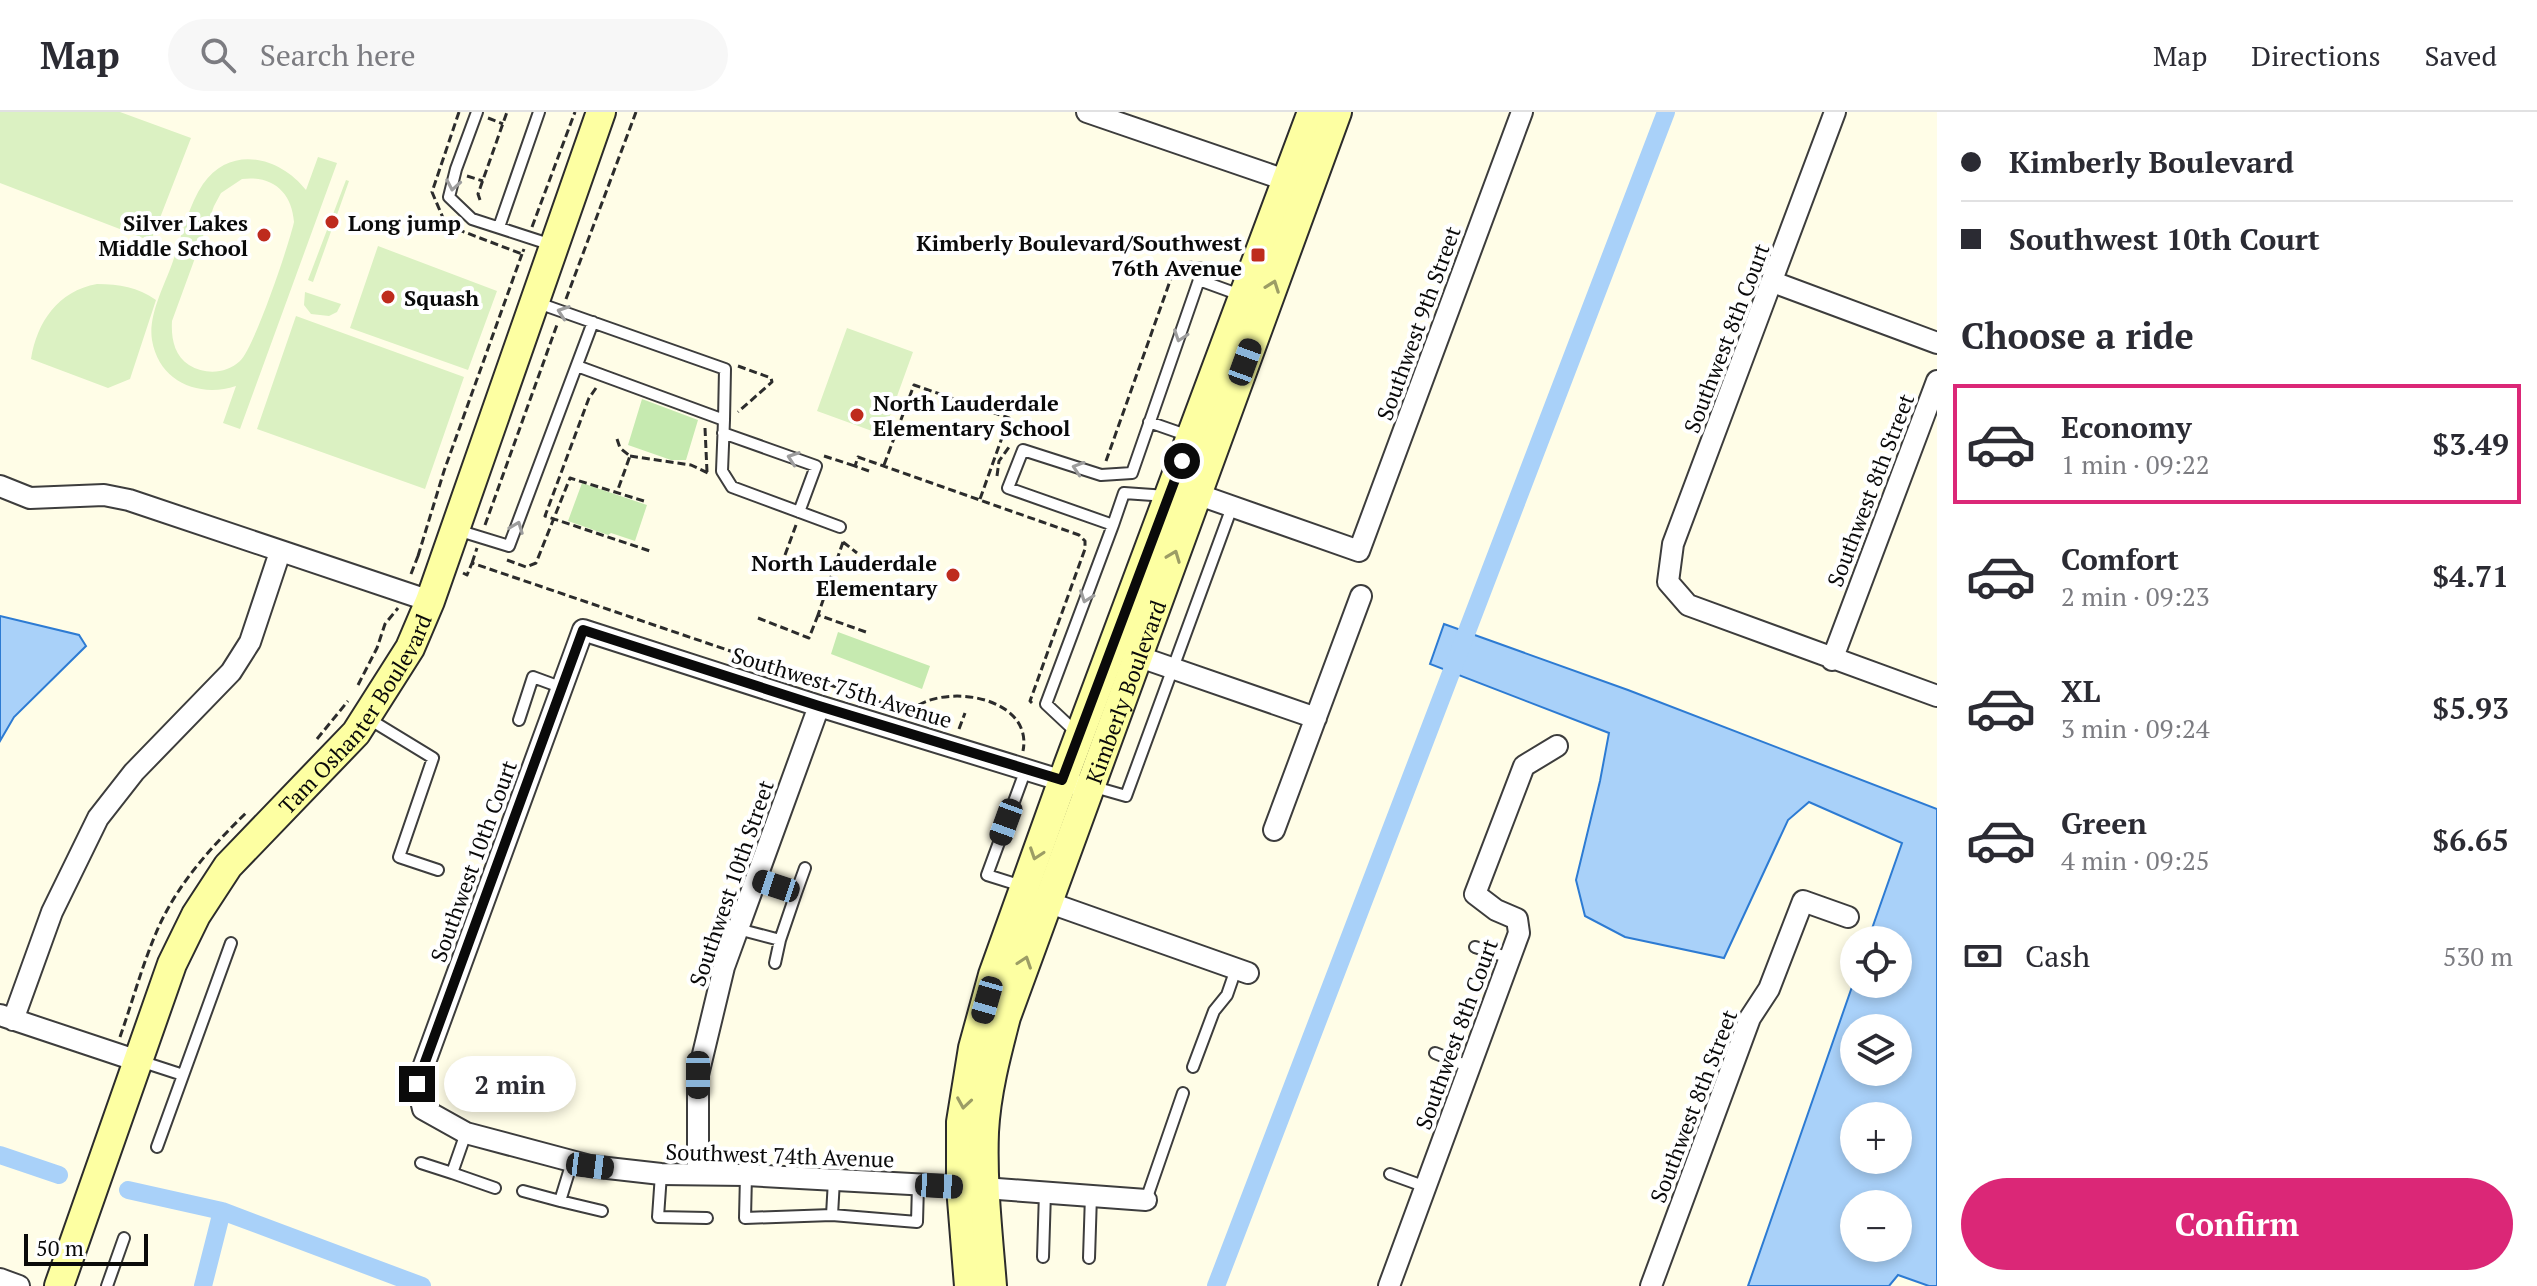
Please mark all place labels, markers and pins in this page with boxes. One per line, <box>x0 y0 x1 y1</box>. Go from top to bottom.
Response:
place label: Silver Lakes Middle School <box>98 208 248 262</box>
place label: Long jump <box>348 208 461 237</box>
marker: Long jump <box>323 213 341 231</box>
marker: Silver Lakes Middle School <box>255 226 273 244</box>
place label: Kimberly Boulevard/Southwest 76th Avenue <box>916 228 1242 282</box>
marker: Kimberly Boulevard/Southwest 76th Avenue <box>1249 246 1267 264</box>
place label: Squash <box>404 283 479 312</box>
marker: Squash <box>379 288 397 306</box>
place label: North Lauderdale Elementary School <box>873 388 1070 442</box>
marker: North Lauderdale Elementary School <box>848 406 866 424</box>
place label: North Lauderdale Elementary <box>751 548 937 602</box>
marker: North Lauderdale Elementary <box>944 566 962 584</box>

